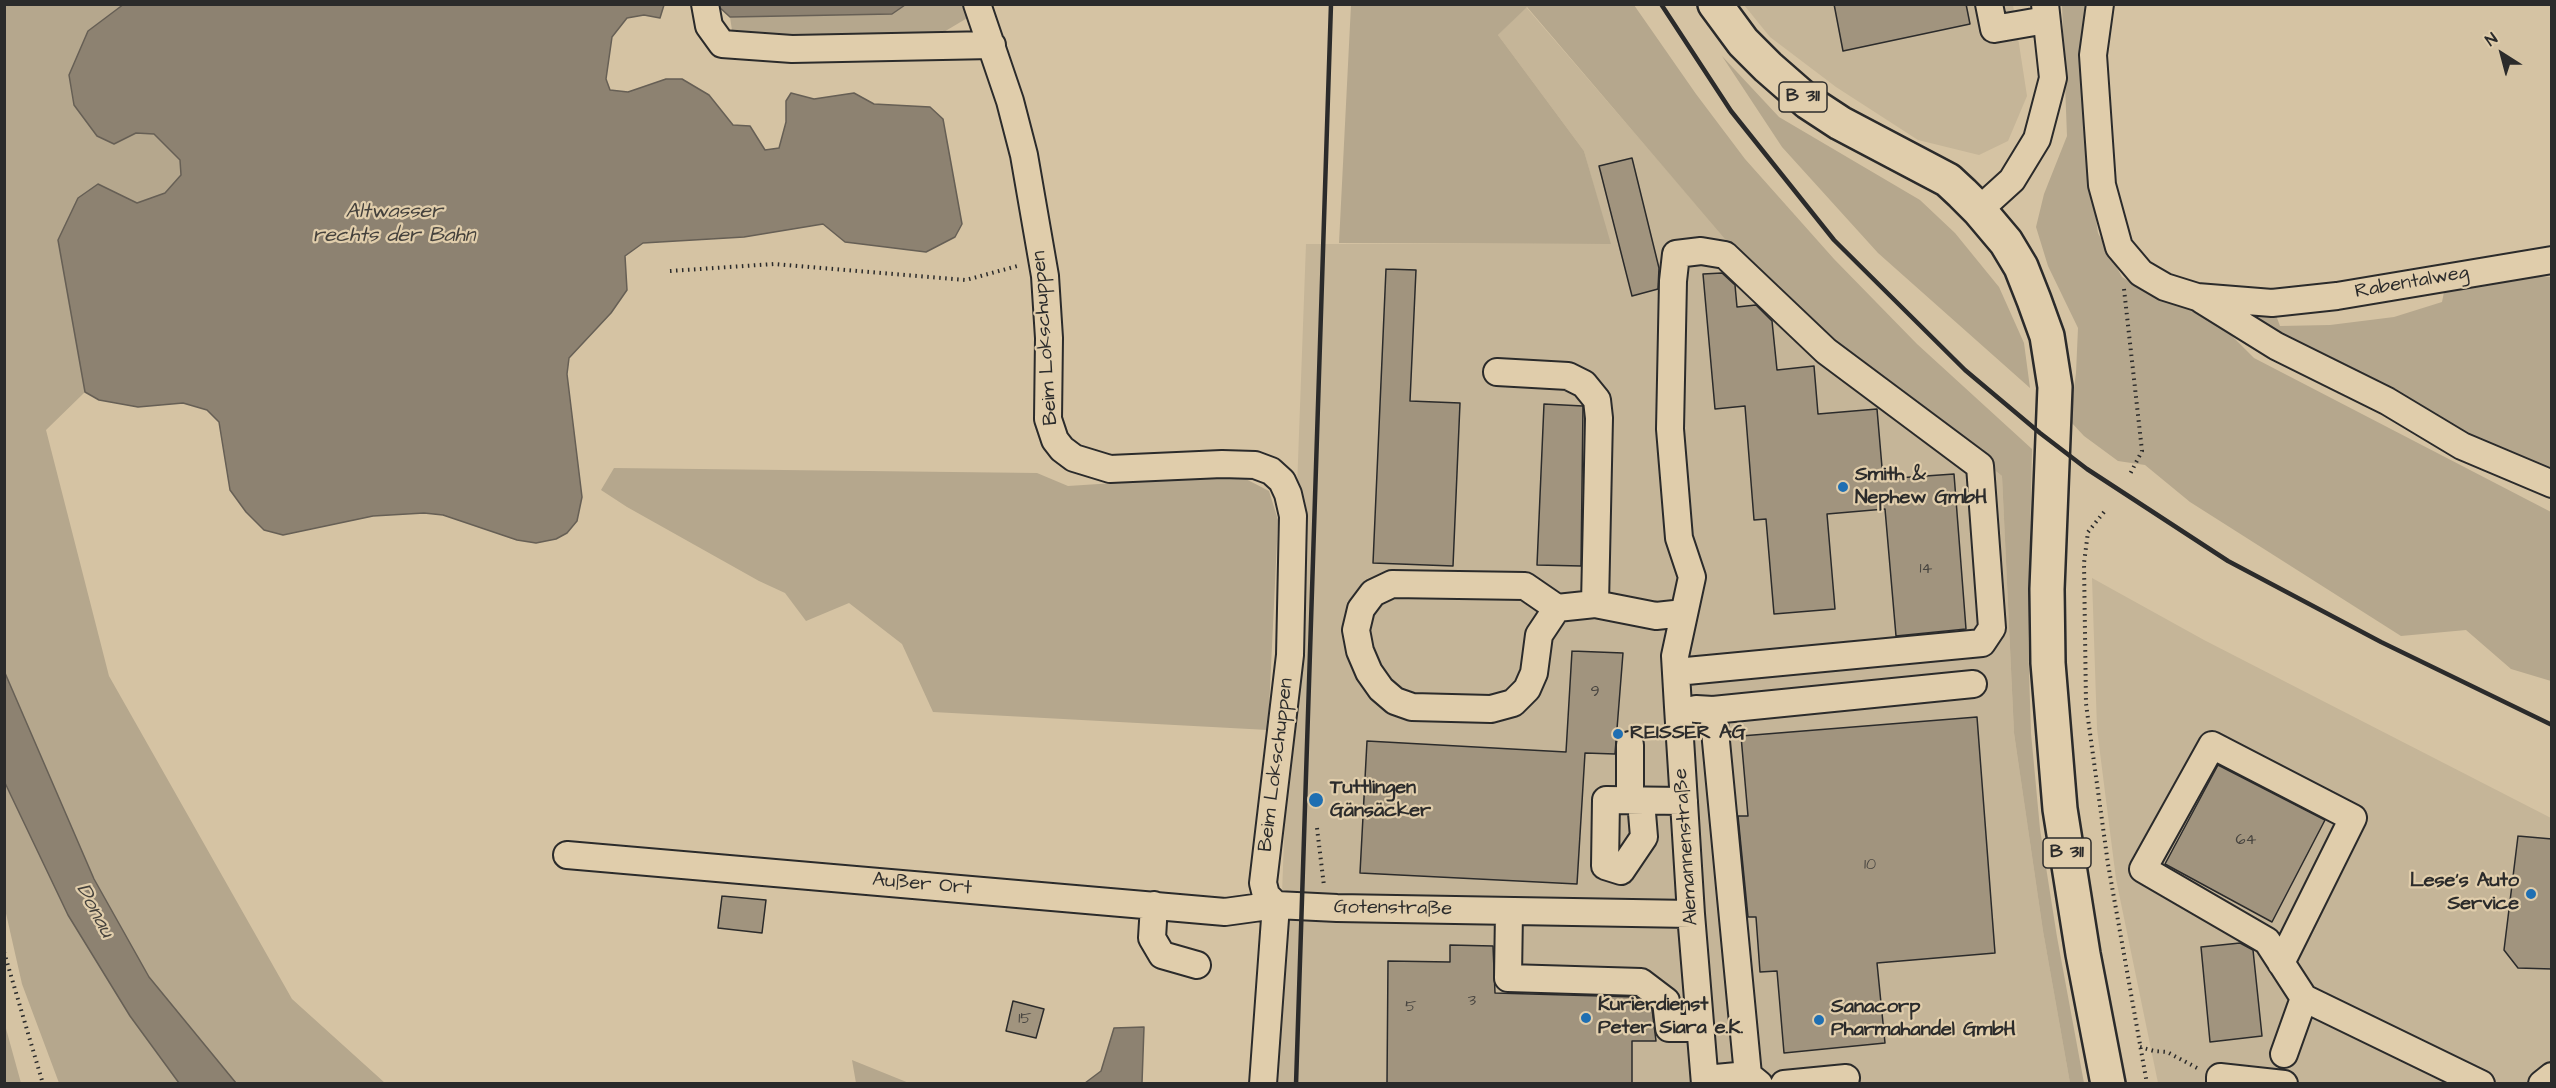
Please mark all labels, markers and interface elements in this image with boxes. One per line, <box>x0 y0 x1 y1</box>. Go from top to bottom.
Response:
north arrow <box>2472 24 2532 84</box>
text: N <box>2481 28 2502 51</box>
road number: B 311 <box>1779 82 1827 112</box>
water label: Altwasser rechts der Bahn <box>313 200 475 250</box>
street label: Beim Lokschuppen <box>1028 250 1064 426</box>
street label: Rabentalweg <box>2353 261 2471 305</box>
place label: Smith & Nephew GmbH <box>1855 464 1987 511</box>
marker: Smith & Nephew GmbH <box>1836 480 1850 494</box>
house number: 14 <box>1920 560 1932 580</box>
street label: Beim Lokschuppen <box>1254 677 1300 853</box>
house number: 9 <box>1590 683 1600 703</box>
place label: REISSER AG <box>1630 722 1746 746</box>
marker: REISSER AG <box>1611 727 1625 741</box>
street label: Alemannenstraße <box>1670 767 1704 927</box>
place label: Tuttlingen Gänsäcker <box>1330 777 1431 824</box>
marker: Tuttlingen Gänsäcker <box>1307 791 1325 809</box>
house number: 64 <box>2236 831 2256 851</box>
road number: B 311 <box>2043 838 2091 868</box>
house number: 10 <box>1864 856 1876 876</box>
street label: Außer Ort <box>871 869 973 901</box>
place label: Lese's Auto Service <box>2410 870 2519 917</box>
water label: Donau <box>69 880 119 942</box>
marker: Lese's Auto Service <box>2524 887 2538 901</box>
street label: Gotenstraße <box>1334 896 1452 922</box>
house number: 3 <box>1468 992 1476 1012</box>
place label: Kurierdienst Peter Siara e.K. <box>1598 994 1743 1041</box>
place label: Sanacorp Pharmahandel GmbH <box>1831 996 2016 1043</box>
house number: 5 <box>1405 998 1417 1018</box>
house number: 15 <box>1018 1010 1032 1030</box>
marker: Kurierdienst Peter Siara e.K. <box>1579 1011 1593 1025</box>
marker: Sanacorp Pharmahandel GmbH <box>1812 1013 1826 1027</box>

